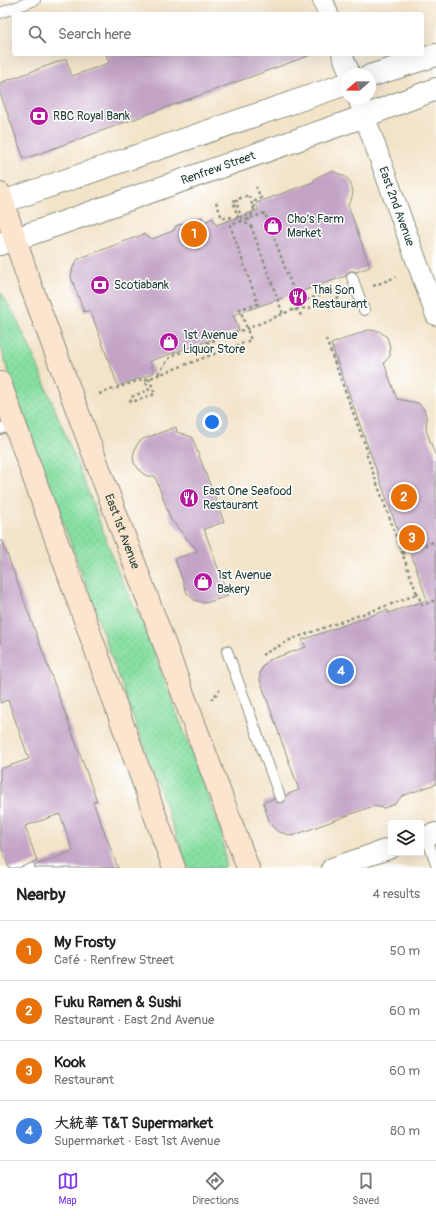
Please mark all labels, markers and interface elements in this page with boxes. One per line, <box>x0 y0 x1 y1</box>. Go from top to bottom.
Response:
search box <box>12 12 424 56</box>
icon: search <box>26 23 48 45</box>
text: Search here <box>58 25 131 44</box>
north arrow <box>340 68 376 104</box>
bank icon: RBC Royal Bank <box>28 105 50 127</box>
place label: RBC Royal Bank <box>53 109 130 124</box>
street label: Renfrew Street <box>179 148 257 188</box>
street label: East 2nd Avenue <box>375 165 418 248</box>
place label: Cho’s Farm Market <box>287 212 344 241</box>
shop icon: Cho’s Farm Market <box>262 215 284 237</box>
pin: 1 <box>181 219 207 249</box>
bank icon: Scotiabank <box>89 274 111 296</box>
place label: Scotiabank <box>114 278 169 293</box>
place label: Thai Son Restaurant <box>312 283 368 312</box>
restaurant icon: Thai Son Restaurant <box>287 286 309 308</box>
place label: 1st Avenue Liquor Store <box>183 328 245 357</box>
shop icon: 1st Avenue Liquor Store <box>158 331 180 353</box>
your location <box>202 412 222 432</box>
pin: 2 <box>391 482 417 512</box>
place label: East One Seafood Restaurant <box>203 484 292 513</box>
restaurant icon: East One Seafood Restaurant <box>178 487 200 509</box>
street label: East 1st Avenue <box>101 492 143 571</box>
pin: 3 <box>399 523 425 553</box>
place label: 1st Avenue Bakery <box>217 568 271 597</box>
shop icon: 1st Avenue Bakery <box>192 571 214 593</box>
pin: 4 <box>328 656 354 686</box>
map controls <box>388 820 424 856</box>
button: layers <box>388 820 424 856</box>
text: Nearby <box>16 884 65 905</box>
text: 4 results <box>373 886 420 902</box>
text: My Frosty <box>54 933 116 952</box>
text: 1 <box>26 943 32 959</box>
text: 50 m <box>390 943 420 959</box>
text: Café · Renfrew Street <box>54 952 174 968</box>
text: Fuku Ramen & Sushi <box>54 993 181 1012</box>
text: 2 <box>25 1003 33 1019</box>
text: 60 m <box>389 1003 420 1019</box>
text: Restaurant · East 2nd Avenue <box>54 1012 214 1028</box>
text: Kook <box>54 1053 85 1072</box>
text: 3 <box>25 1063 33 1079</box>
text: 60 m <box>389 1063 420 1079</box>
text: Restaurant <box>54 1072 114 1088</box>
text: 大統華 T&T Supermarket <box>54 1114 213 1133</box>
text: 4 <box>25 1123 33 1139</box>
text: 80 m <box>390 1123 420 1139</box>
text: Supermarket · East 1st Avenue <box>54 1133 220 1149</box>
tab: Map <box>57 1170 79 1207</box>
tab: Directions <box>192 1170 239 1207</box>
tab: Saved <box>352 1170 379 1207</box>

